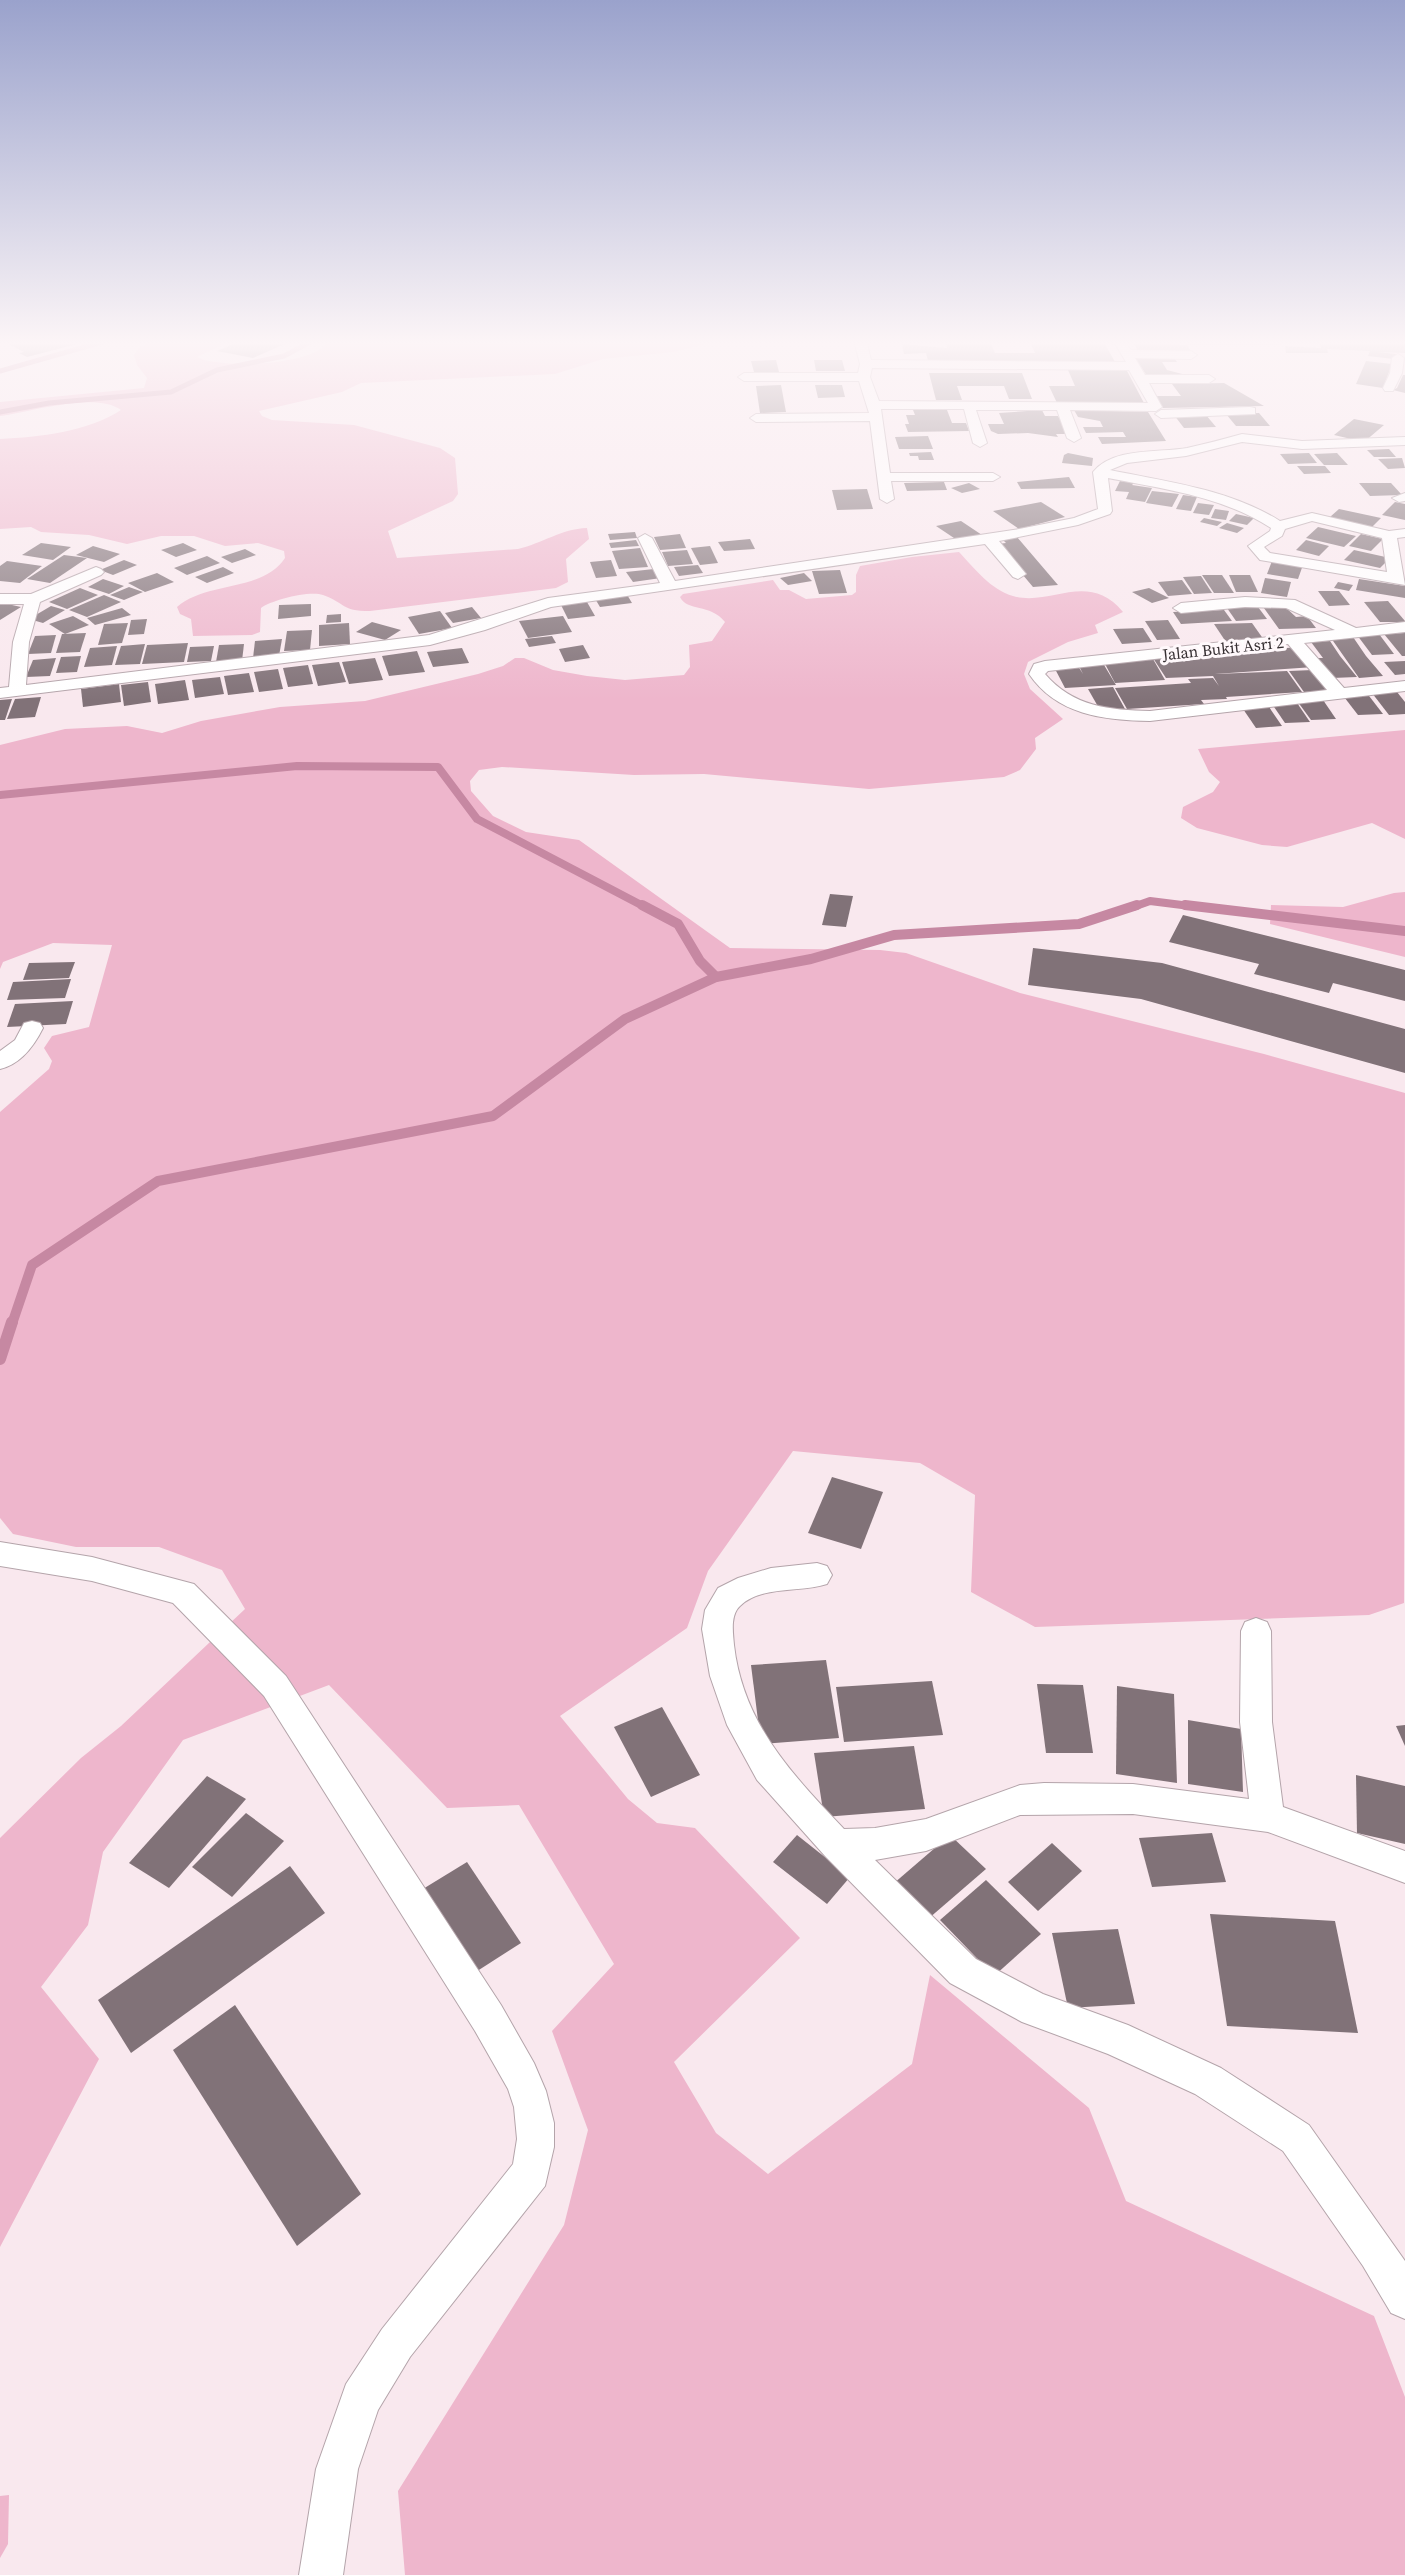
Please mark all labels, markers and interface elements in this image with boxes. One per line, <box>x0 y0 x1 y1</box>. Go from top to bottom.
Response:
street label: Jalan Bukit Asri 2 <box>1160 631 1285 665</box>

